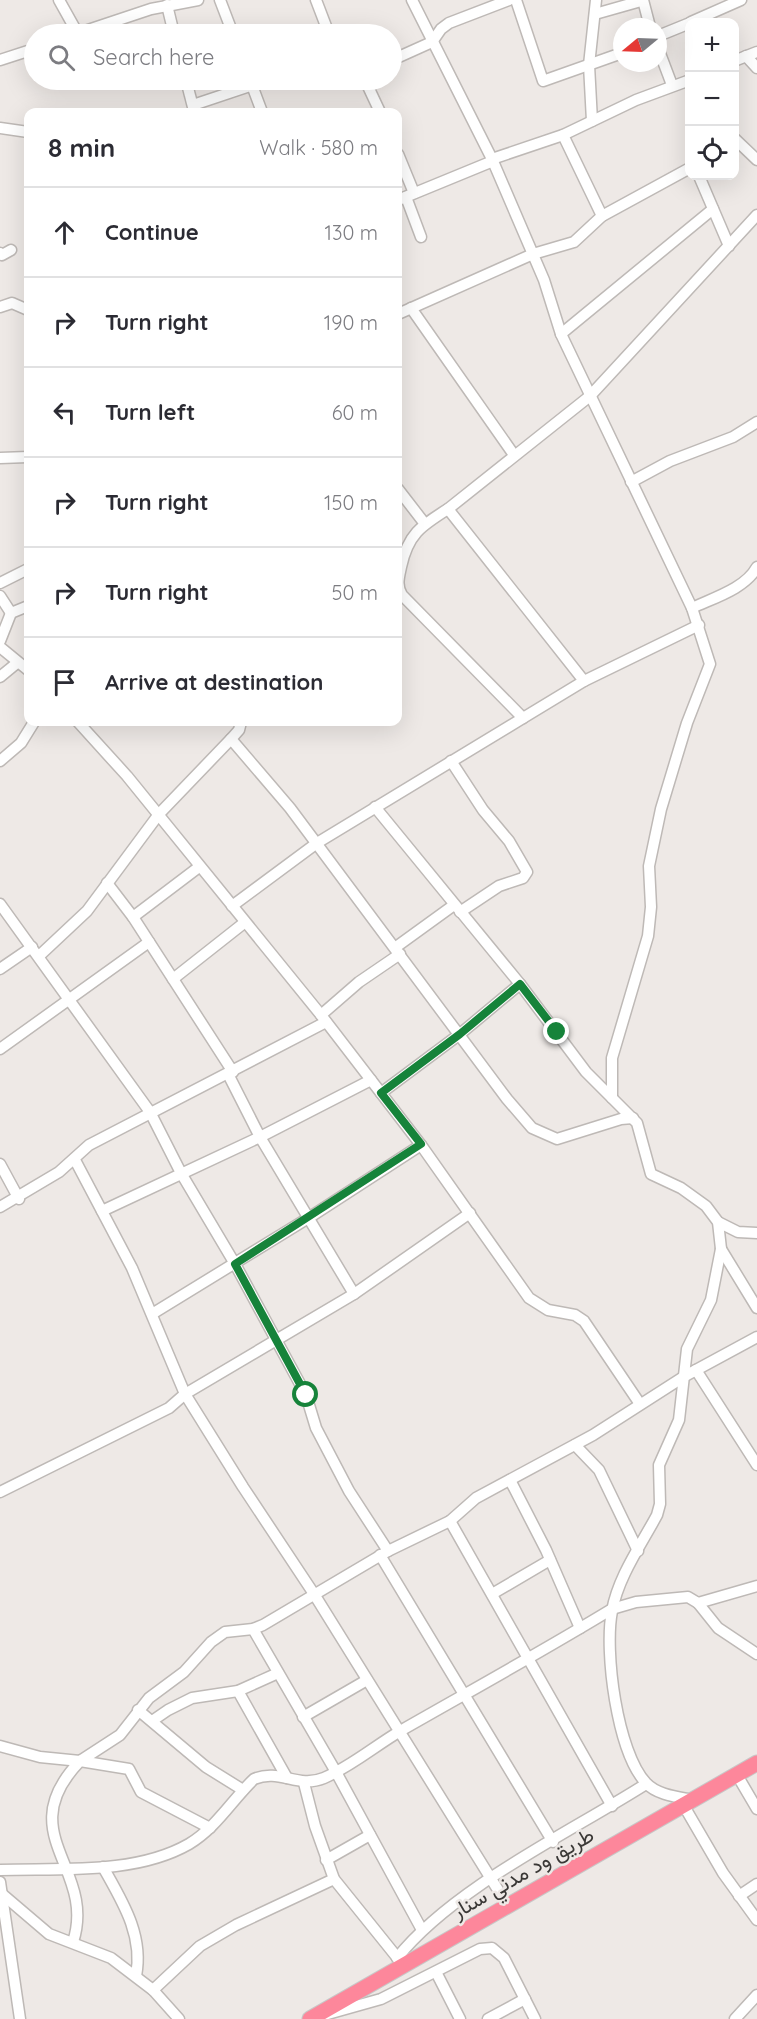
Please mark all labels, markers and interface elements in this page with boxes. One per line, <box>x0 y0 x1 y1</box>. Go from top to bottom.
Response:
north arrow <box>613 18 667 72</box>
map controls <box>685 18 739 180</box>
button: + <box>685 18 739 72</box>
search box <box>24 24 402 90</box>
icon: search <box>45 41 78 74</box>
text: Search here <box>93 43 214 71</box>
button: − <box>685 72 739 126</box>
button: locate <box>685 126 739 180</box>
text: 8 min <box>48 131 115 164</box>
text: Walk · 580 m <box>259 135 378 160</box>
icon: ahead <box>48 216 81 249</box>
text: Continue <box>105 218 199 246</box>
text: 130 m <box>325 220 378 245</box>
icon: right <box>48 306 81 339</box>
text: Turn right <box>105 308 209 336</box>
text: 190 m <box>324 310 378 335</box>
icon: left <box>48 396 81 429</box>
text: Turn left <box>105 398 195 426</box>
text: 60 m <box>332 400 378 425</box>
icon: right <box>48 486 81 519</box>
text: Turn right <box>105 488 209 516</box>
text: 150 m <box>324 490 378 515</box>
icon: right <box>48 576 81 609</box>
text: Turn right <box>105 578 209 606</box>
text: 50 m <box>332 580 378 605</box>
icon: arrive <box>48 666 81 699</box>
text: Arrive at destination <box>105 668 323 696</box>
route end <box>543 1018 569 1044</box>
route start <box>292 1381 318 1407</box>
street label: طريق ود مدني سنار <box>446 1821 601 1928</box>

